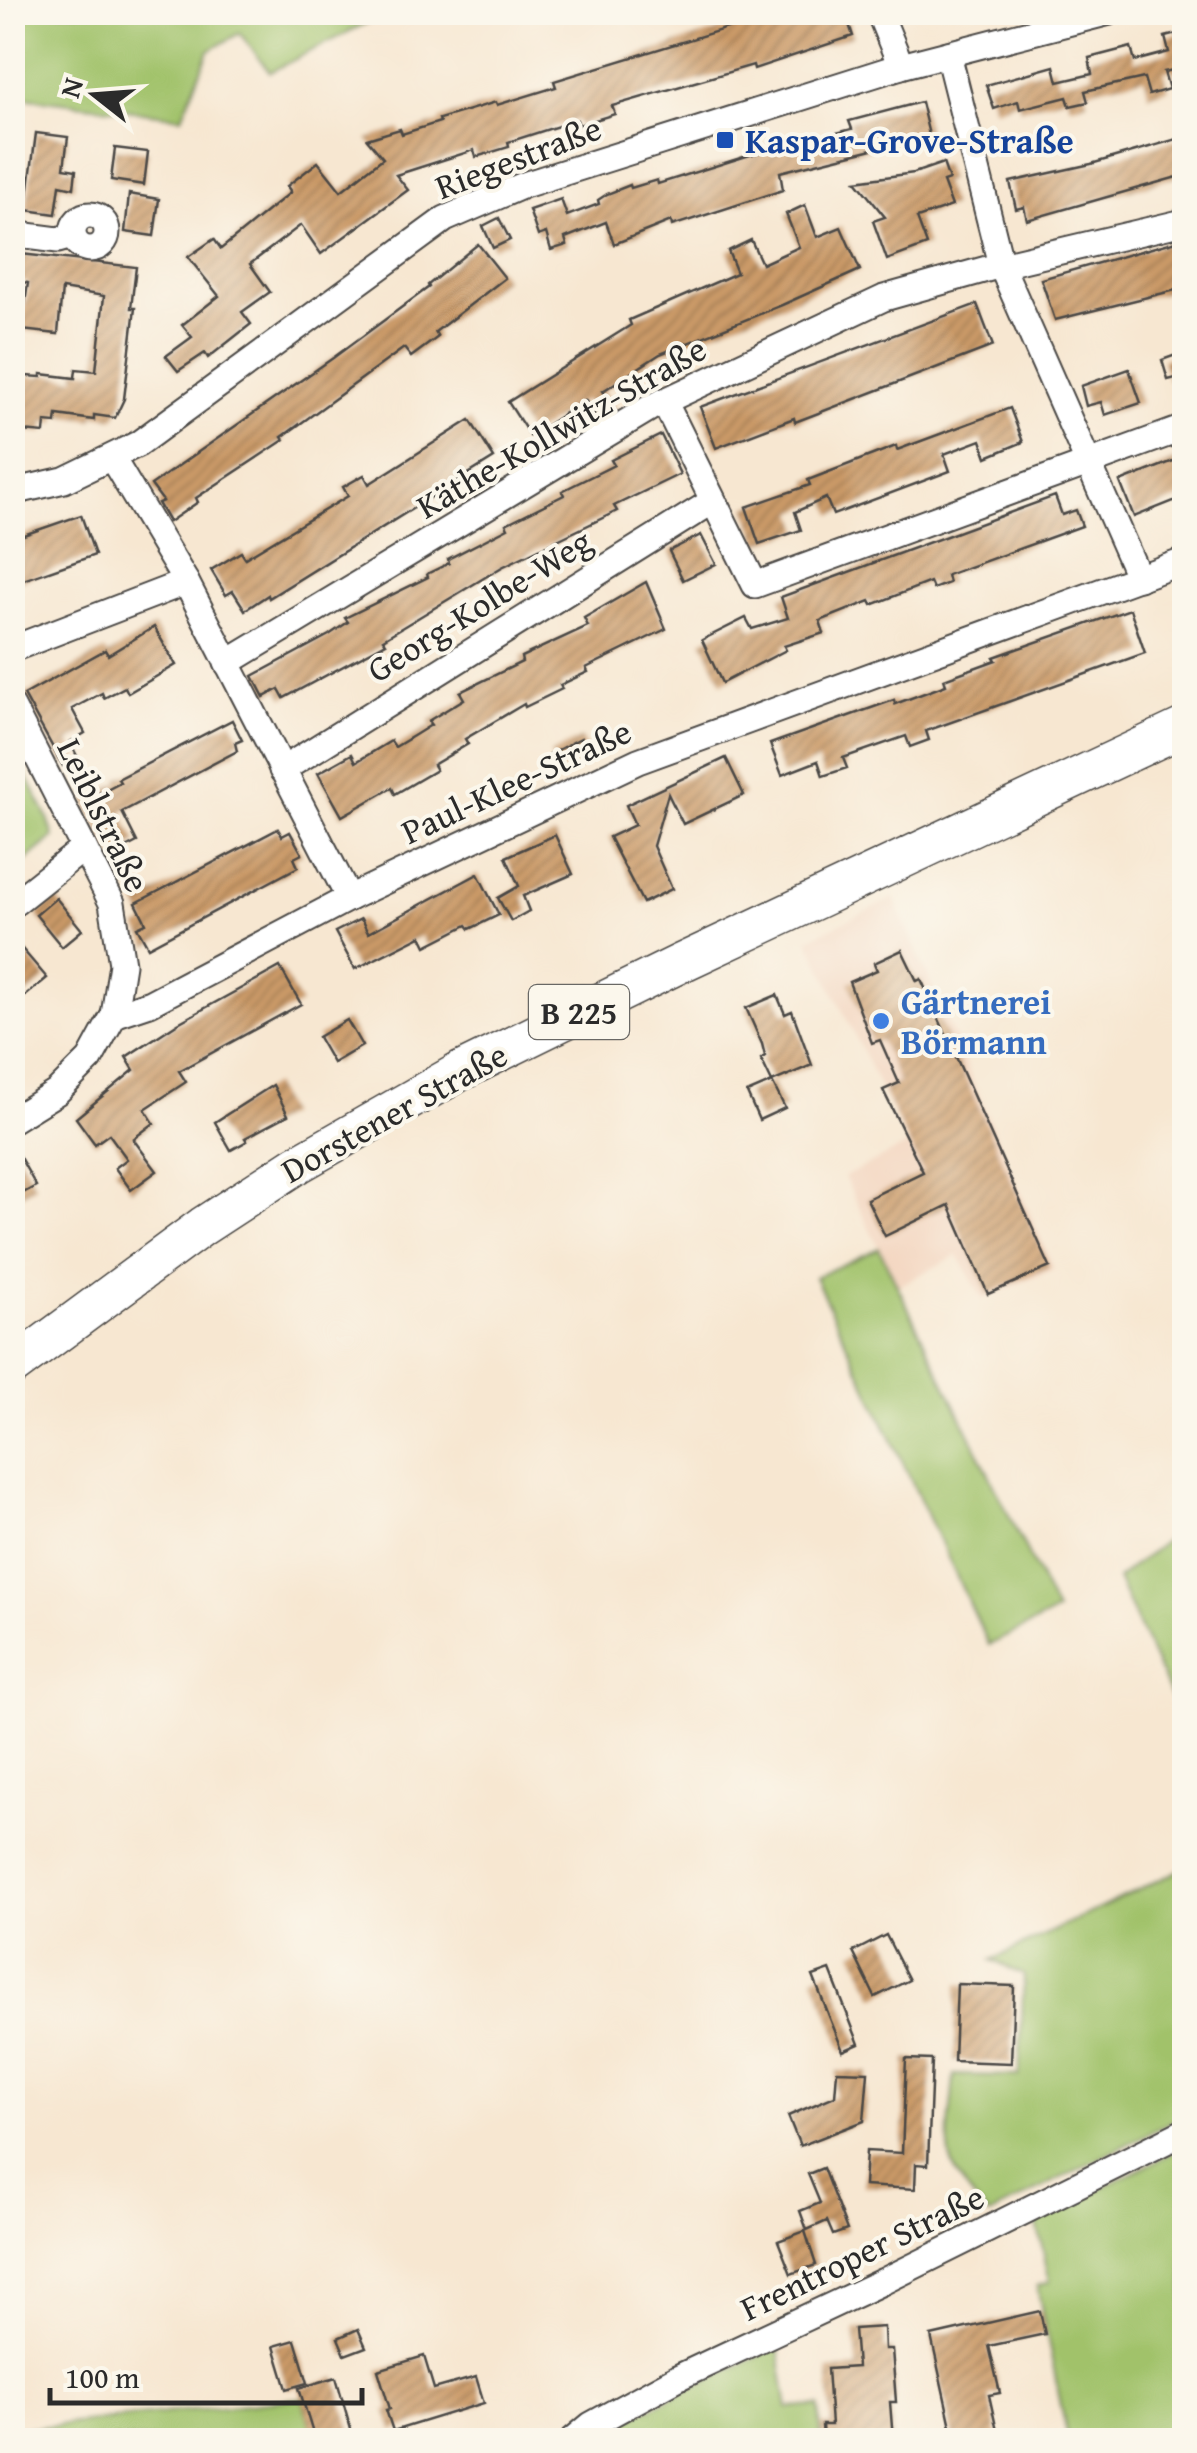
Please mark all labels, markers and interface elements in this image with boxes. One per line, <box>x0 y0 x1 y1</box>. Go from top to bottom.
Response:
north arrow <box>45 45 145 145</box>
text: N <box>48 72 93 102</box>
street label: Riegestraße <box>428 102 608 212</box>
place label: Kaspar-Grove-Straße <box>745 115 1074 166</box>
marker: Kaspar-Grove-Straße <box>714 129 736 151</box>
street label: Käthe-Kollwitz-Straße <box>407 323 715 531</box>
street label: Georg-Kolbe-Weg <box>357 515 602 694</box>
street label: Paul-Klee-Straße <box>393 705 639 857</box>
street label: Leiblstraße <box>45 730 163 900</box>
place label: Gärtnerei Börmann <box>901 976 1051 1067</box>
road number: B 225 <box>529 985 629 1039</box>
marker: Gärtnerei Börmann <box>870 1010 892 1032</box>
street label: Dorstener Straße <box>272 1029 516 1195</box>
street label: Frentroper Straße <box>731 2171 993 2333</box>
scale bar <box>50 2343 362 2405</box>
text: 100 m <box>65 2355 140 2399</box>

